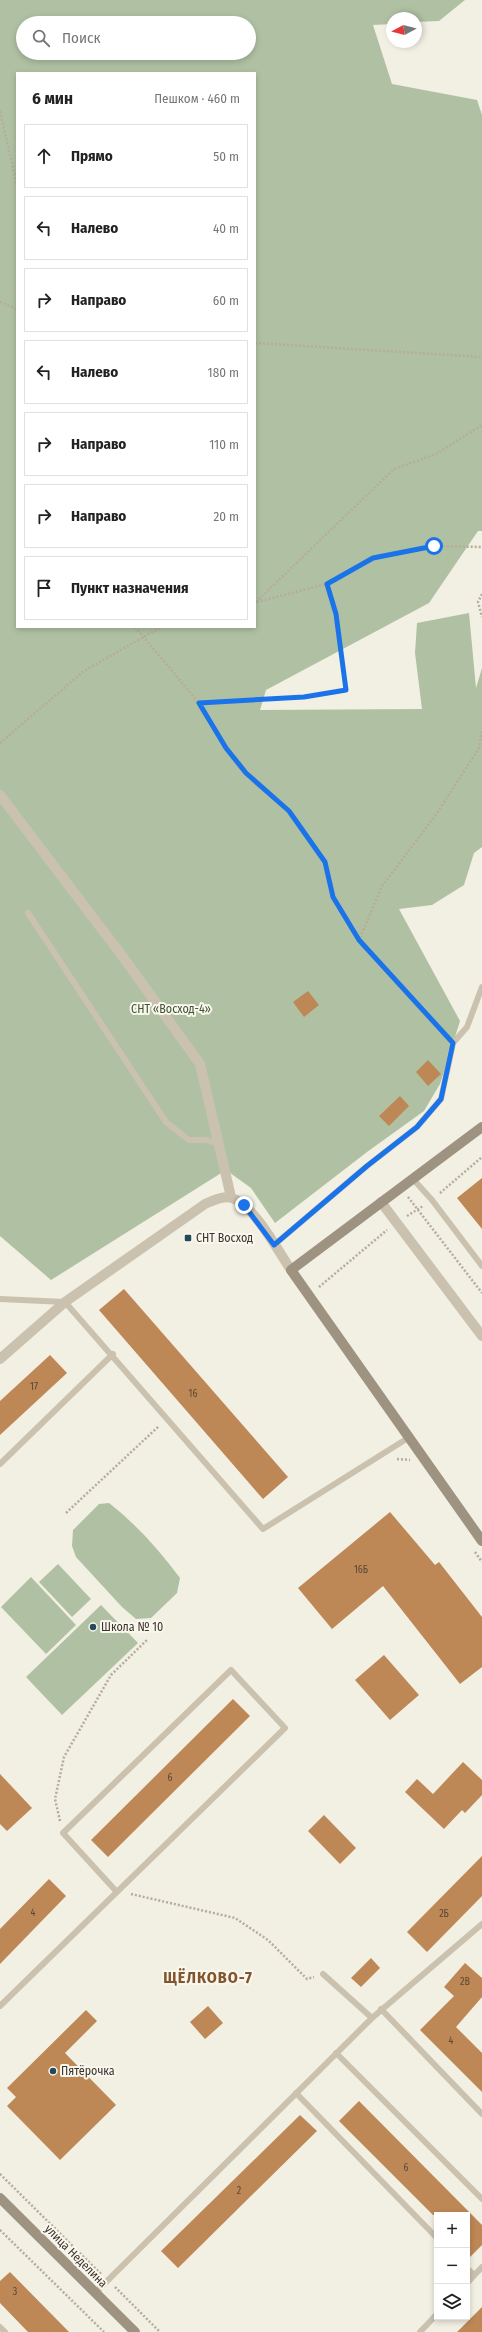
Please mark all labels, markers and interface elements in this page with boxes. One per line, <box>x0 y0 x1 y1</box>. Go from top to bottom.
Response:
north arrow <box>386 12 422 48</box>
search box <box>16 16 256 60</box>
icon: search <box>30 27 52 49</box>
text: Поиск <box>62 29 100 47</box>
text: 6 мин <box>32 88 73 109</box>
text: Пешком · 460 m <box>154 91 240 106</box>
icon: ahead <box>33 145 55 167</box>
text: Прямо <box>71 147 113 165</box>
text: 50 m <box>213 149 239 164</box>
icon: left <box>33 217 55 239</box>
text: Налево <box>71 219 118 237</box>
text: 40 m <box>213 221 239 236</box>
icon: right <box>33 289 55 311</box>
text: Направо <box>71 291 126 309</box>
text: 60 m <box>213 293 239 308</box>
icon: left <box>33 361 55 383</box>
text: Налево <box>71 363 118 381</box>
text: 180 m <box>208 365 239 380</box>
icon: right <box>33 433 55 455</box>
text: Направо <box>71 435 126 453</box>
text: 110 m <box>209 437 239 452</box>
icon: right <box>33 505 55 527</box>
text: Направо <box>71 507 126 525</box>
text: 20 m <box>213 509 239 524</box>
route start <box>425 537 443 555</box>
icon: arrive <box>33 577 55 599</box>
text: Пункт назначения <box>71 579 189 597</box>
park label: СНТ «Восход-4» <box>131 1002 211 1016</box>
route end <box>235 1196 253 1214</box>
place label: СНТ Восход <box>196 1231 253 1245</box>
marker: СНТ Восход <box>183 1233 193 1243</box>
house number: 17 <box>30 1381 38 1393</box>
house number: 16 <box>189 1388 197 1400</box>
house number: 16Б <box>354 1564 368 1576</box>
place label: Школа № 10 <box>101 1620 163 1634</box>
marker: Школа № 10 <box>88 1622 98 1632</box>
house number: 6 <box>168 1772 173 1784</box>
house number: 4 <box>31 1907 36 1919</box>
house number: 2Б <box>439 1908 449 1920</box>
district label: ЩЁЛКОВО-7 <box>163 1968 253 1987</box>
house number: 2В <box>460 1976 470 1988</box>
house number: 4 <box>449 2035 454 2047</box>
place label: Пятёрочка <box>61 2064 115 2078</box>
marker: Пятёрочка <box>48 2066 58 2076</box>
house number: 6 <box>404 2162 409 2174</box>
house number: 2 <box>237 2185 242 2197</box>
map controls <box>434 2212 470 2320</box>
button: + <box>434 2212 470 2248</box>
street label: улица Неделина <box>42 2222 110 2290</box>
button: − <box>434 2248 470 2284</box>
button: layers <box>434 2284 470 2320</box>
house number: 3 <box>13 2286 18 2298</box>

